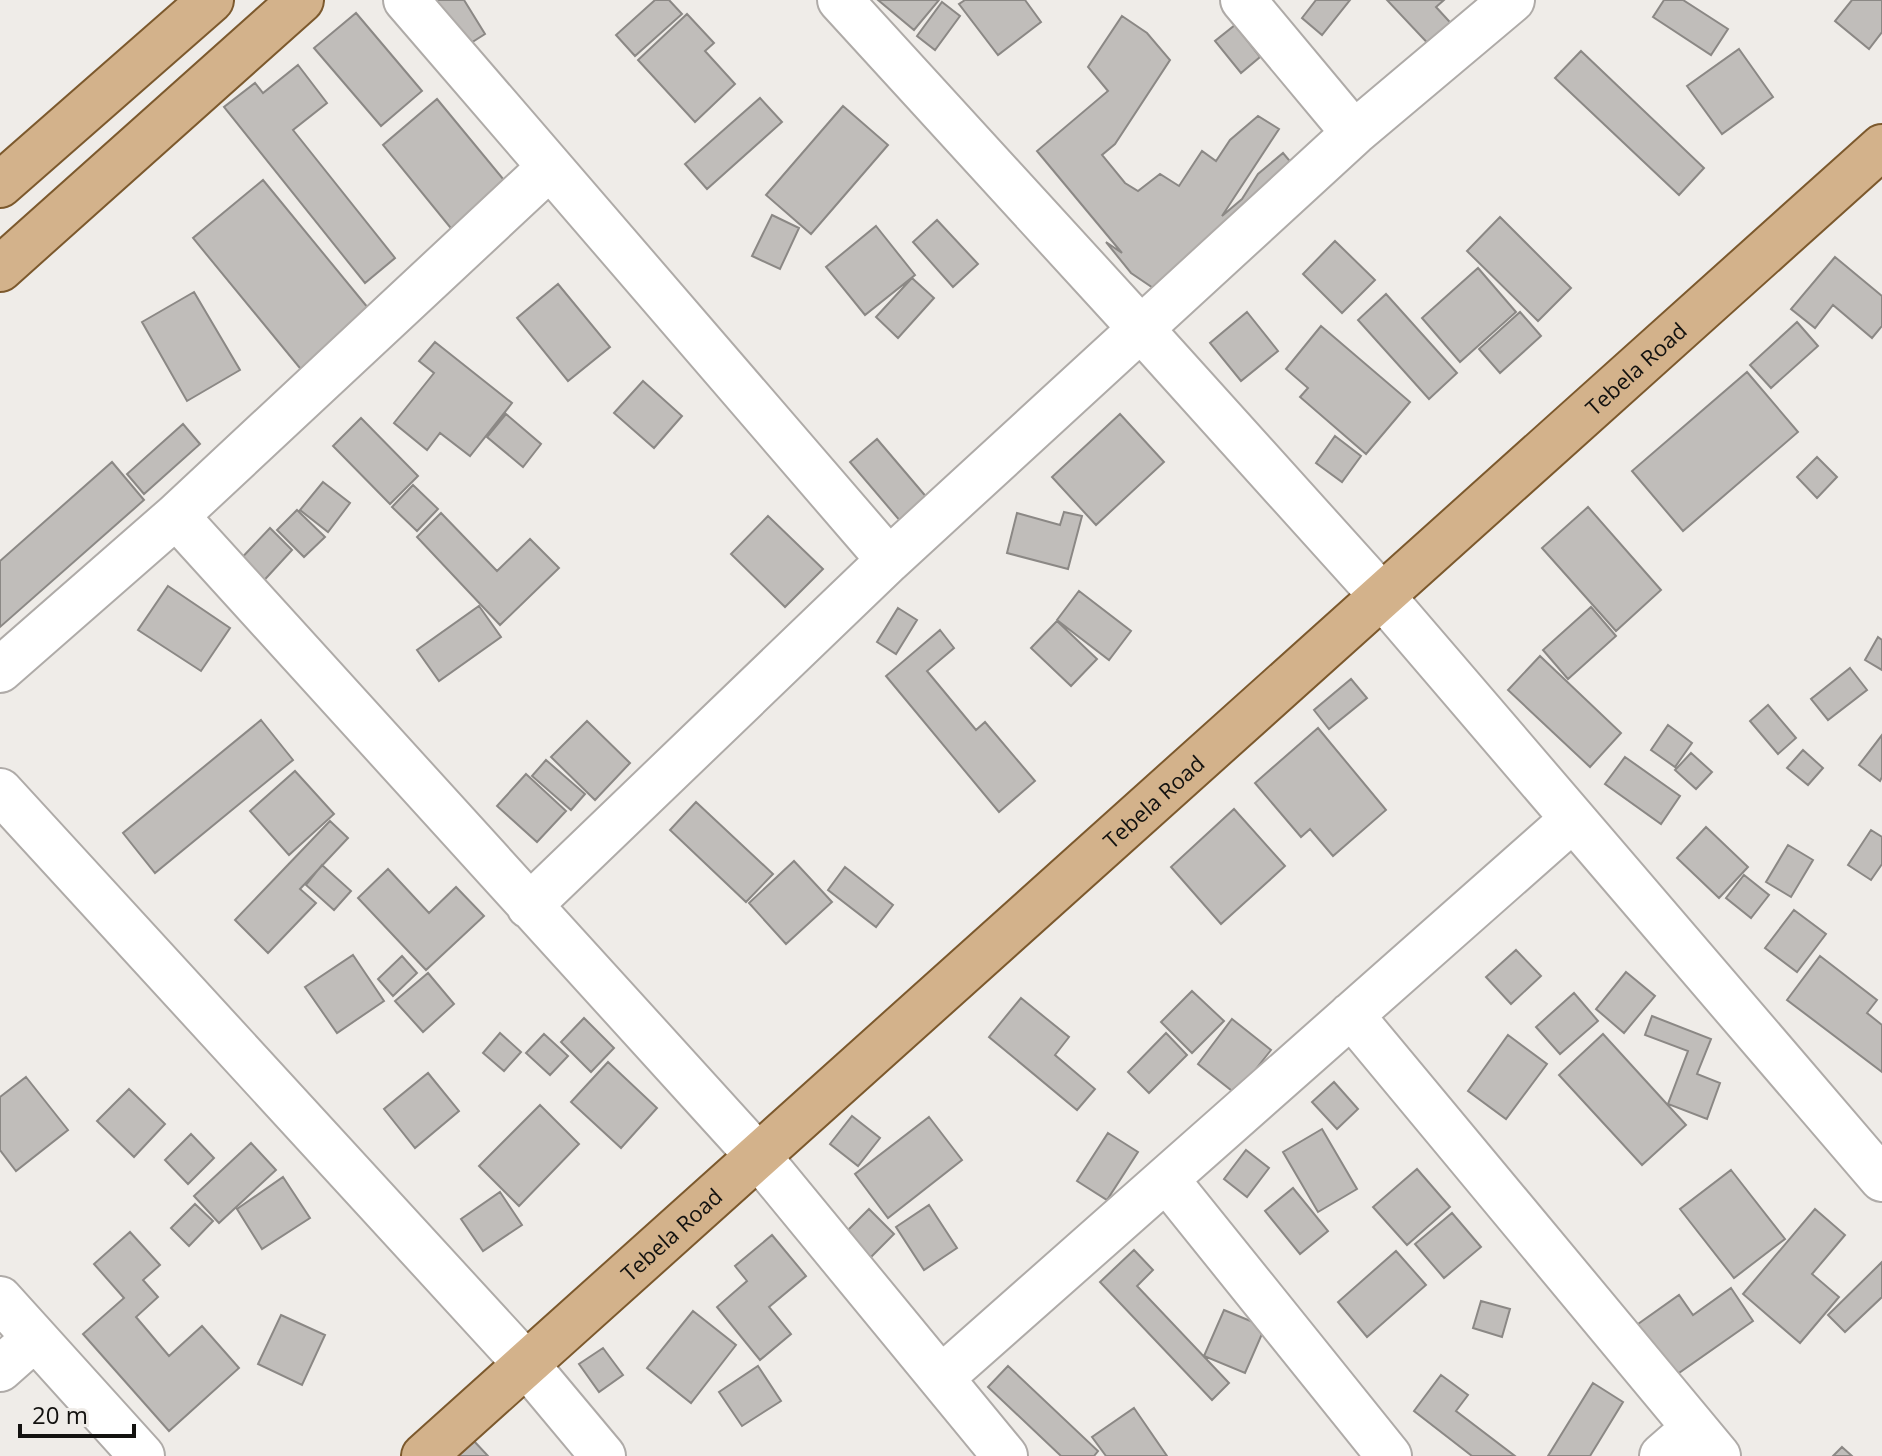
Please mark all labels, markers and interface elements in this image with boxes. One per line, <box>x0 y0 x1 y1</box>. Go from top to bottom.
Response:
street label: Tebela Road <box>1578 315 1692 422</box>
street label: Tebela Road <box>1096 748 1210 855</box>
street label: Tebela Road <box>614 1181 728 1288</box>
scale bar <box>20 1388 134 1438</box>
text: 20 m <box>32 1398 88 1431</box>

